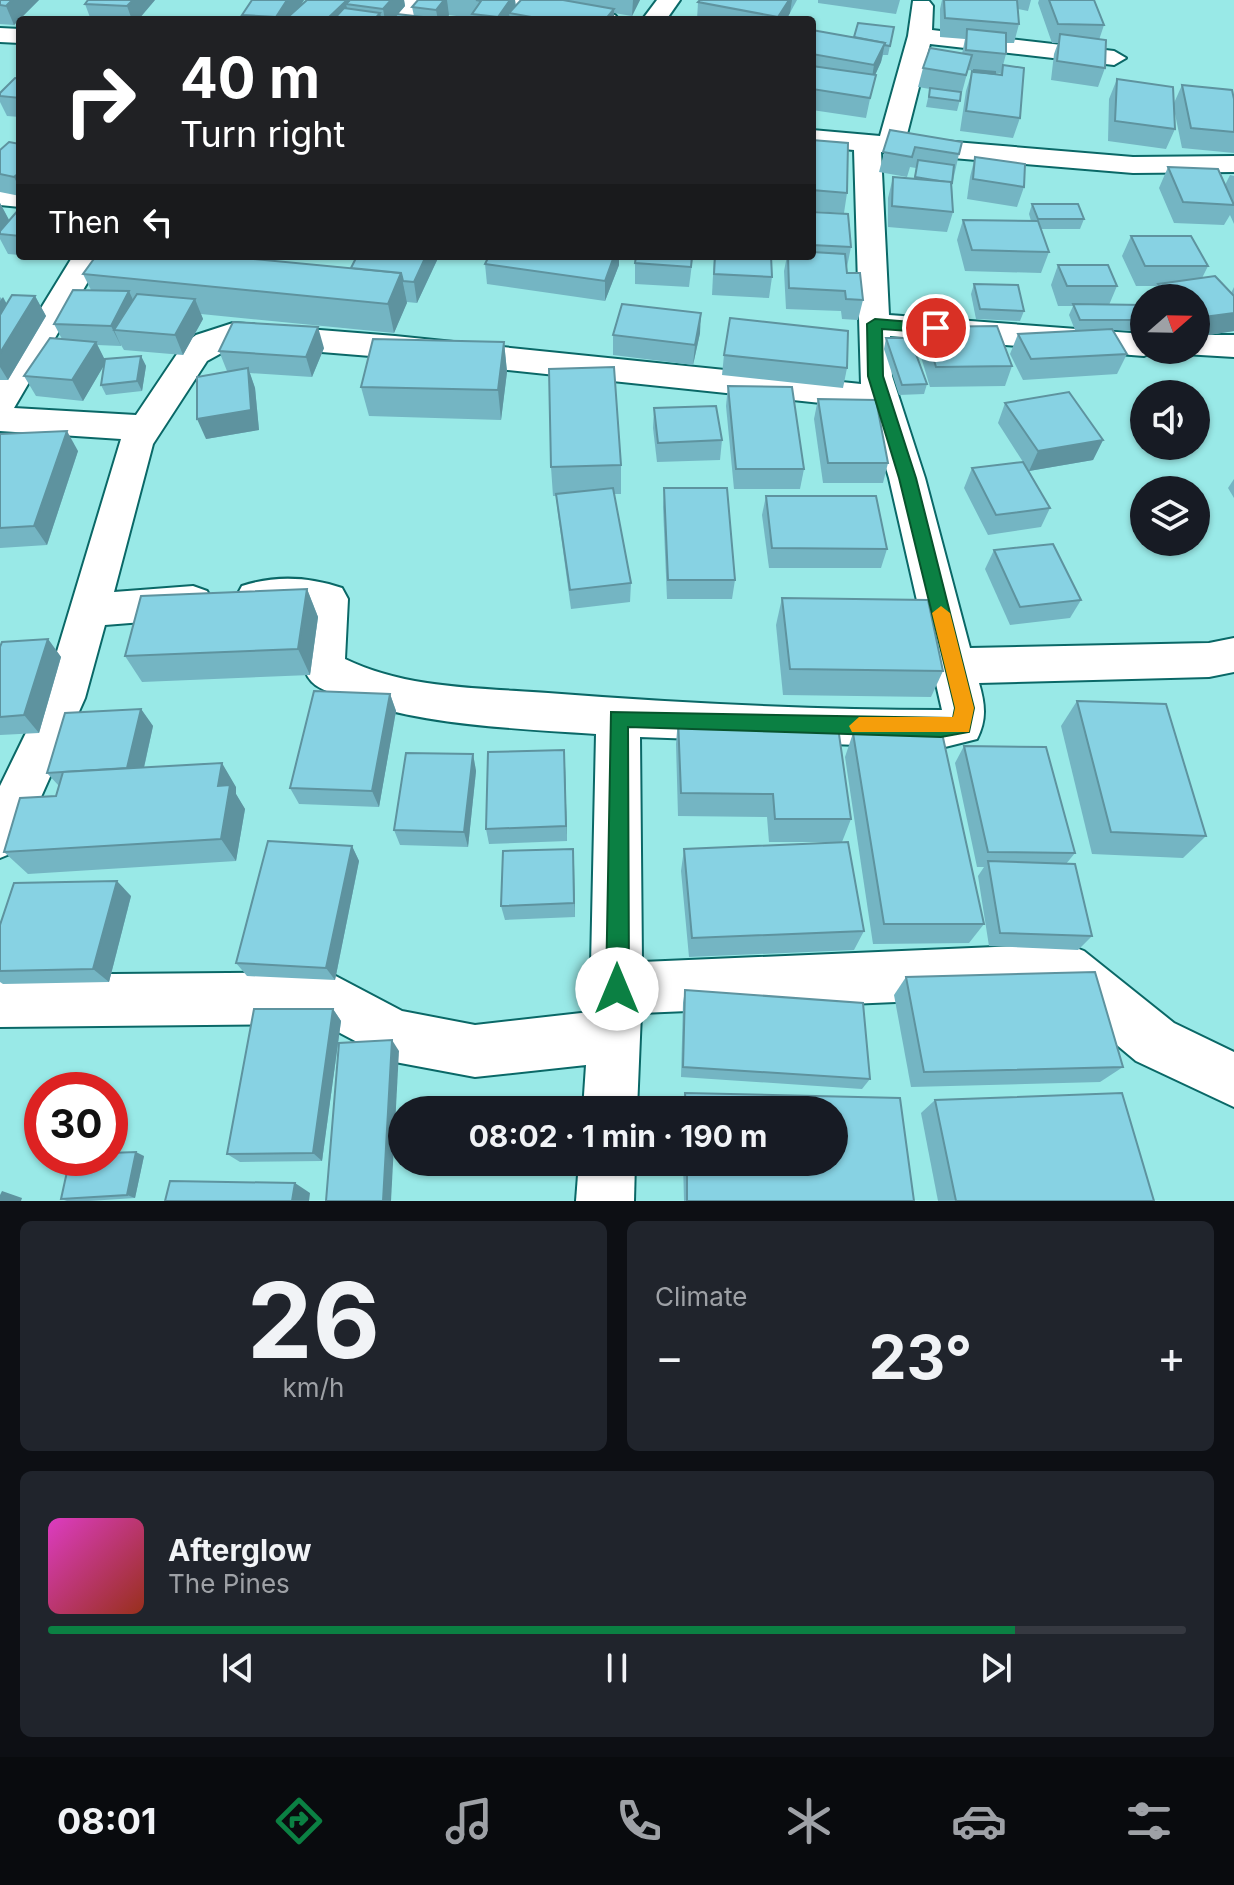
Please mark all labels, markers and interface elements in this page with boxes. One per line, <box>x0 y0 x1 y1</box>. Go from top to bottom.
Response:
text: 40 m <box>180 44 320 112</box>
icon: right <box>48 48 152 152</box>
text: Turn right <box>180 112 345 156</box>
icon: left <box>136 200 180 244</box>
text: Then <box>48 204 120 240</box>
north arrow <box>1130 284 1210 364</box>
map controls <box>1130 284 1210 556</box>
pin <box>902 294 970 362</box>
icon: arrive <box>914 306 958 350</box>
button: sound <box>1130 380 1210 460</box>
button: layers <box>1130 476 1210 556</box>
position arrow <box>575 947 659 1031</box>
speed limit sign: 30 <box>24 1072 128 1176</box>
text: 08:02 · 1 min · 190 m <box>469 1118 767 1154</box>
text: 26 <box>247 1257 380 1383</box>
text: Climate <box>655 1281 747 1312</box>
text: 23° <box>869 1321 972 1393</box>
text: − <box>655 1330 684 1384</box>
text: + <box>1157 1330 1186 1384</box>
text: km/h <box>283 1372 344 1403</box>
text: Afterglow <box>168 1532 312 1568</box>
text: The Pines <box>168 1568 290 1599</box>
icon: previous <box>216 1646 260 1690</box>
icon: pause <box>595 1646 639 1690</box>
icon: next <box>974 1646 1018 1690</box>
icon: directions <box>271 1793 327 1849</box>
icon: music <box>441 1793 497 1849</box>
icon: phone <box>611 1793 667 1849</box>
icon: climate <box>781 1793 837 1849</box>
icon: car <box>951 1793 1007 1849</box>
icon: filters <box>1121 1793 1177 1849</box>
text: 08:01 <box>57 1799 157 1843</box>

